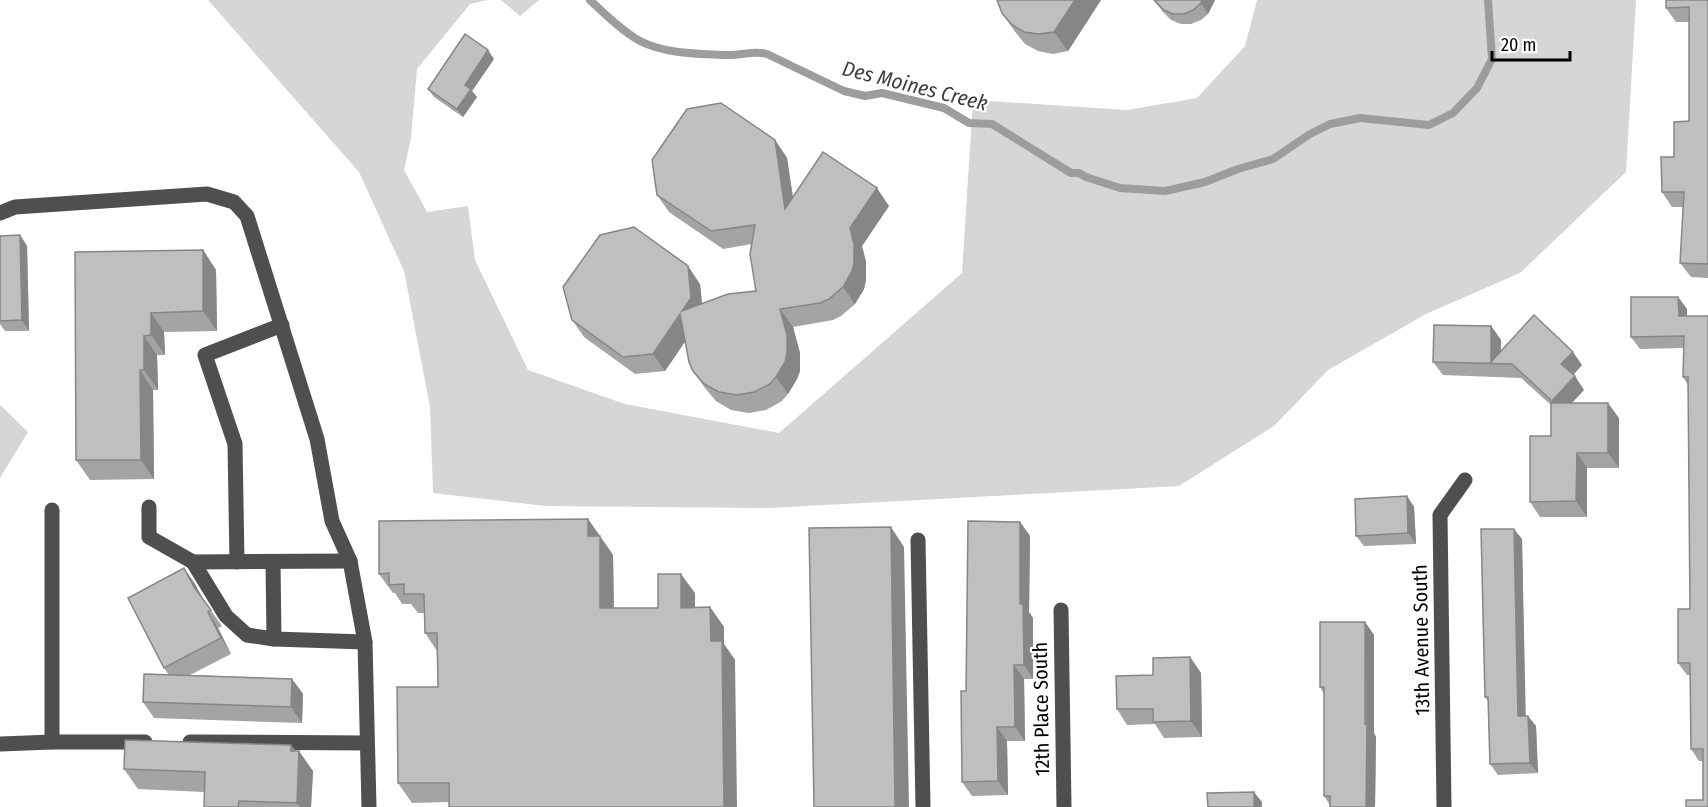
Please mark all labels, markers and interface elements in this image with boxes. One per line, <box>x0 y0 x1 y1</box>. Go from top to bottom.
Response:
scale bar <box>1492 24 1570 62</box>
text: 20 m <box>1501 34 1536 56</box>
water label: Des Moines Creek <box>840 55 990 117</box>
street label: 13th Avenue South <box>1408 564 1434 716</box>
street label: 12th Place South <box>1028 642 1054 776</box>

